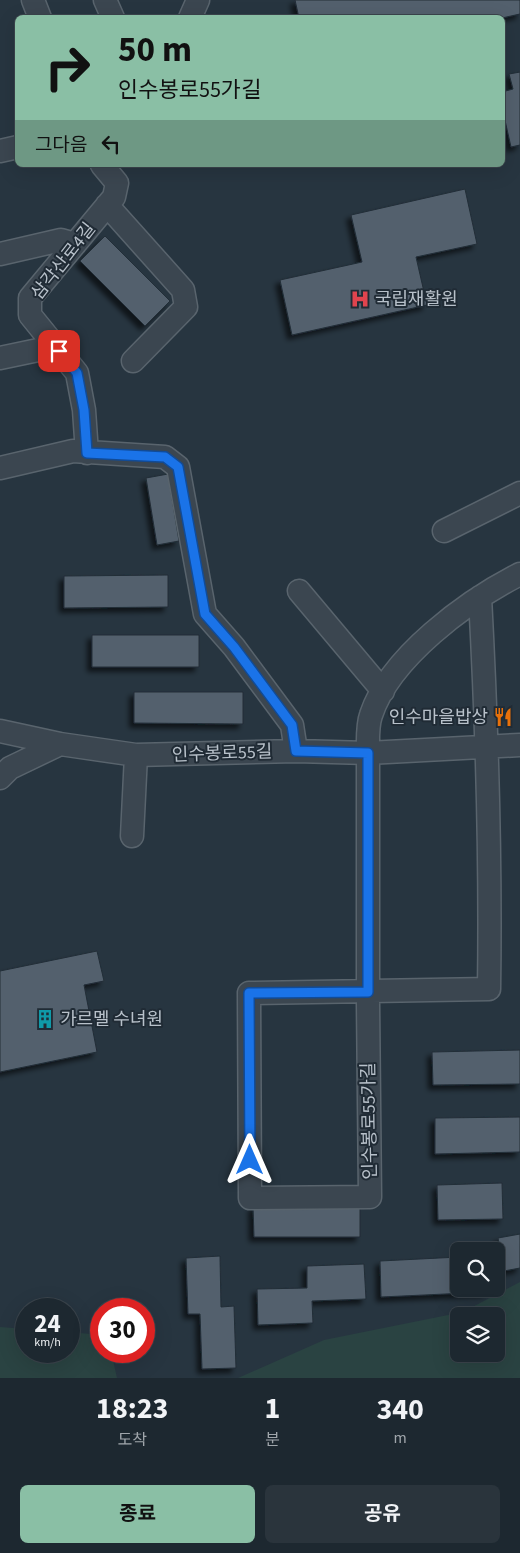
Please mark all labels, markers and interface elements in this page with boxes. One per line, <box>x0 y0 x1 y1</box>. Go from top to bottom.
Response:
text: 50 m <box>118 25 192 75</box>
icon: right <box>35 35 100 100</box>
text: 인수봉로55가길 <box>118 74 261 106</box>
icon: left <box>97 130 125 158</box>
text: 그다음 <box>35 132 87 159</box>
street label: 삼각산로4길 <box>25 217 101 305</box>
place label: 국립재활원 <box>375 287 458 312</box>
hospital icon: 국립재활원 <box>349 288 371 310</box>
pin <box>38 330 80 372</box>
icon: arrive <box>45 337 73 365</box>
place label: 인수마을밥상 <box>389 705 488 730</box>
restaurant icon: 인수마을밥상 <box>492 706 514 728</box>
street label: 인수봉로55길 <box>171 739 273 768</box>
place label: 가르멜 수녀원 <box>60 1007 163 1032</box>
building icon: 가르멜 수녀원 <box>34 1008 56 1030</box>
street label: 인수봉로55가길 <box>356 1062 383 1180</box>
position arrow <box>223 1133 275 1185</box>
map controls <box>450 1242 505 1362</box>
button: search <box>450 1242 505 1297</box>
speed limit sign: 30 <box>90 1298 155 1363</box>
text: 24 <box>34 1306 61 1342</box>
button: layers <box>450 1307 505 1362</box>
text: km/h <box>34 1334 61 1351</box>
text: 18:23 <box>96 1387 168 1430</box>
text: 1 <box>265 1387 280 1430</box>
text: 340 <box>376 1388 424 1431</box>
text: m <box>394 1427 407 1449</box>
text: 도착 <box>118 1429 147 1451</box>
text: 분 <box>265 1429 280 1451</box>
button: 종료 <box>20 1485 255 1543</box>
button: 공유 <box>265 1485 500 1543</box>

